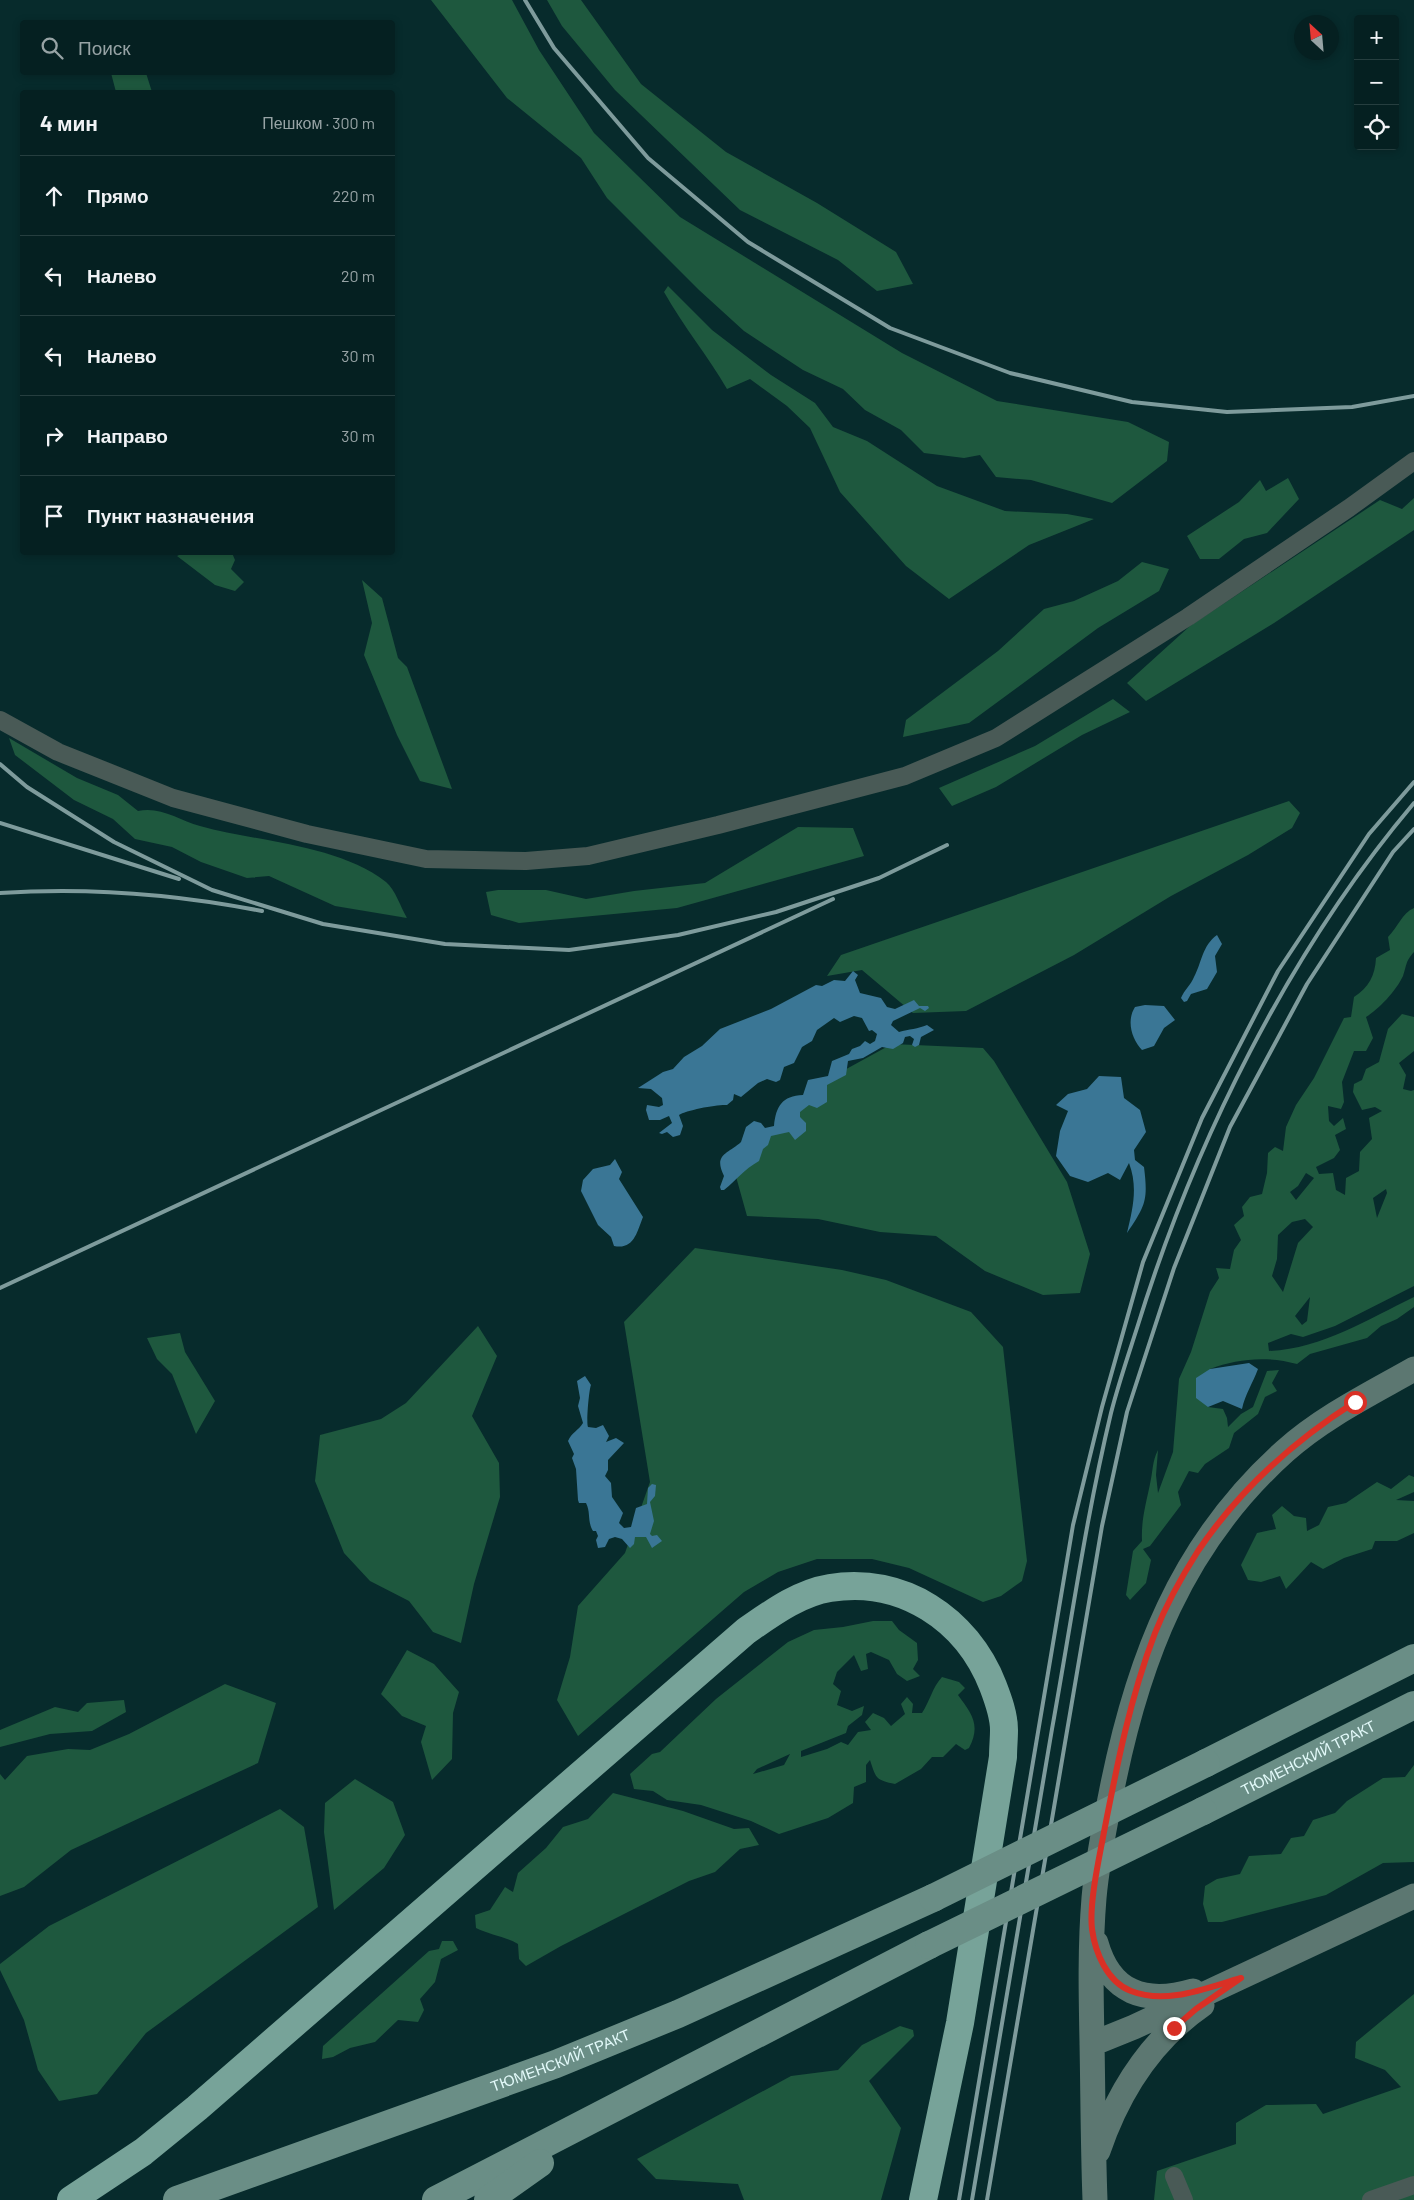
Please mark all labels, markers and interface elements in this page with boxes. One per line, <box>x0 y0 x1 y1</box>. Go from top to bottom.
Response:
north arrow <box>1294 15 1339 60</box>
map controls <box>1354 15 1399 150</box>
button: + <box>1354 15 1399 60</box>
search box <box>20 20 395 75</box>
icon: search <box>38 34 66 62</box>
text: Поиск <box>78 36 131 59</box>
button: − <box>1354 60 1399 105</box>
button: locate <box>1354 105 1399 150</box>
text: 4 мин <box>40 110 98 135</box>
text: Пешком · 300 m <box>262 113 375 132</box>
icon: ahead <box>40 182 68 210</box>
text: Прямо <box>87 184 149 207</box>
text: 220 m <box>332 186 375 205</box>
icon: left <box>40 262 68 290</box>
text: Налево <box>87 264 157 287</box>
text: 20 m <box>341 266 375 285</box>
icon: left <box>40 342 68 370</box>
text: Налево <box>87 344 157 367</box>
text: 30 m <box>341 346 375 365</box>
icon: right <box>40 422 68 450</box>
text: Направо <box>87 424 168 447</box>
text: 30 m <box>341 426 375 445</box>
icon: arrive <box>40 502 68 530</box>
text: Пункт назначения <box>87 504 254 527</box>
route start <box>1344 1391 1367 1414</box>
street label: ТЮМЕНСКИЙ ТРАКТ <box>1238 1716 1378 1798</box>
route end <box>1163 2017 1186 2040</box>
street label: ТЮМЕНСКИЙ ТРАКТ <box>488 2025 632 2095</box>

